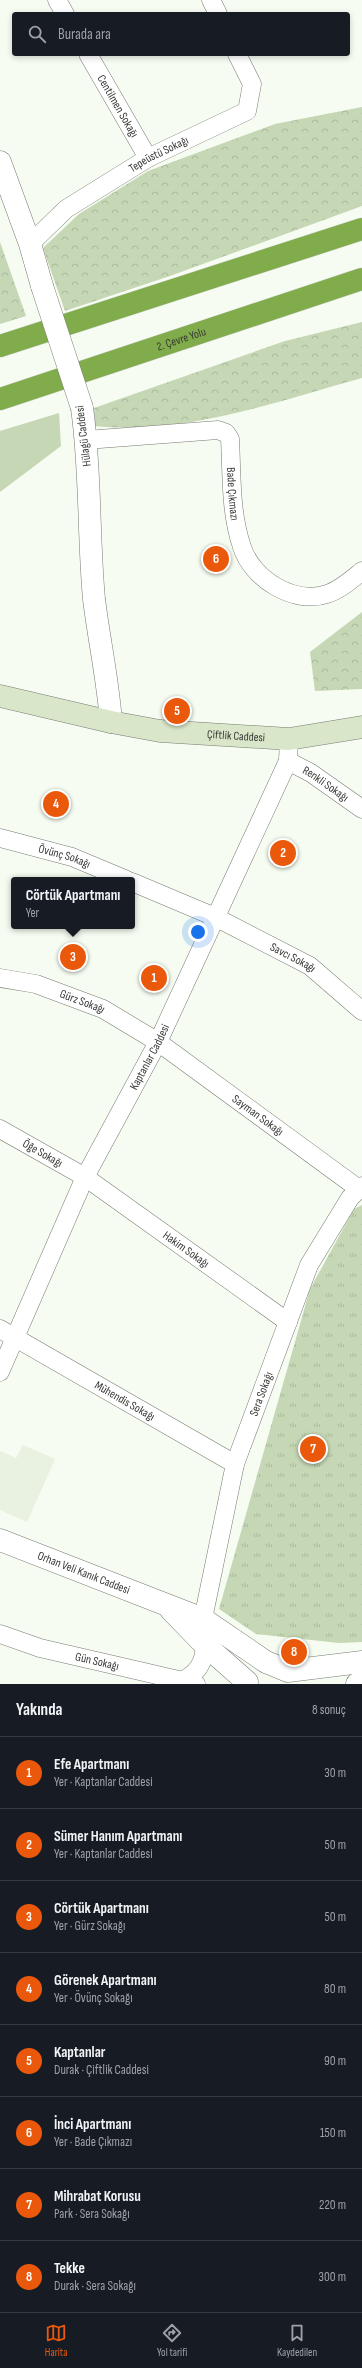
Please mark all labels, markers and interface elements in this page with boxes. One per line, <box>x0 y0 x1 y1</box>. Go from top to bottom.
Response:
search box <box>12 12 350 56</box>
icon: search <box>26 23 48 45</box>
text: Burada ara <box>58 25 111 44</box>
street label: Centilmen Sokağı <box>94 72 142 140</box>
street label: Tepeüstü Sokağı <box>126 133 191 176</box>
street label: 2. Çevre Yolu <box>155 324 208 355</box>
street label: Hülagü Caddesi <box>72 405 95 467</box>
street label: Bade Çıkmazı <box>223 467 242 522</box>
pin: 6 <box>203 544 229 574</box>
pin: 5 <box>164 696 190 726</box>
street label: Çiftlik Caddesi <box>207 727 265 745</box>
street label: Renkli Sokağı <box>300 763 351 805</box>
pin: 4 <box>43 789 69 819</box>
pin: 2 <box>270 838 296 868</box>
street label: Övünç Sokağı <box>37 841 93 872</box>
popup <box>11 877 135 929</box>
text: Cörtük Apartmanı <box>26 886 120 905</box>
text: Yer <box>26 905 39 921</box>
your location <box>188 922 208 942</box>
street label: Savcı Sokağı <box>267 940 319 976</box>
pin: 3 <box>60 942 86 972</box>
pin: 1 <box>141 963 167 993</box>
street label: Gürz Sokağı <box>58 987 108 1017</box>
street label: Kaptanlar Caddesi <box>126 1022 173 1093</box>
street label: Sayman Sokağı <box>229 1092 286 1139</box>
street label: Öḡe Sokağı <box>20 1136 65 1171</box>
street label: Hakim Sokağı <box>160 1228 212 1271</box>
street label: Sera Sokağı <box>246 1370 277 1418</box>
street label: Mühendis Sokağı <box>92 1378 157 1424</box>
pin: 7 <box>300 1434 326 1464</box>
street label: Orhan Veli Kanık Caddesi <box>35 1548 132 1598</box>
pin: 8 <box>281 1637 307 1667</box>
street label: Gün Sokağı <box>74 1649 120 1674</box>
text: Yakında <box>16 1700 63 1720</box>
text: 8 sonuç <box>312 1702 346 1718</box>
text: Efe Apartmanı <box>54 1755 129 1774</box>
text: 1 <box>26 1765 32 1781</box>
text: 30 m <box>324 1765 346 1781</box>
text: Yer · Kaptanlar Caddesi <box>54 1774 153 1790</box>
text: Sümer Hanım Apartmanı <box>54 1827 182 1846</box>
text: 2 <box>26 1837 32 1853</box>
text: 50 m <box>325 1837 346 1853</box>
text: Yer · Kaptanlar Caddesi <box>54 1846 153 1862</box>
text: Cörtük Apartmanı <box>54 1899 149 1918</box>
text: 3 <box>26 1909 32 1925</box>
text: 50 m <box>325 1909 346 1925</box>
text: Yer · Gürz Sokağı <box>54 1918 125 1934</box>
text: Görenek Apartmanı <box>54 1971 157 1990</box>
text: 4 <box>26 1981 32 1997</box>
text: 80 m <box>324 1981 346 1997</box>
text: Yer · Övünç Sokağı <box>54 1990 133 2006</box>
text: Kaptanlar <box>54 2043 105 2062</box>
text: 5 <box>26 2053 32 2069</box>
text: 90 m <box>324 2053 346 2069</box>
text: Durak · Çiftlik Caddesi <box>54 2062 149 2078</box>
text: İnci Apartmanı <box>54 2115 131 2134</box>
text: 6 <box>26 2125 32 2141</box>
text: 150 m <box>320 2125 346 2141</box>
text: Yer · Bade Çıkmazı <box>54 2134 132 2150</box>
text: Mihrabat Korusu <box>54 2187 141 2206</box>
text: 7 <box>26 2197 32 2213</box>
text: 220 m <box>319 2197 346 2213</box>
text: Park · Sera Sokağı <box>54 2206 130 2222</box>
text: Tekke <box>54 2259 85 2278</box>
text: 8 <box>26 2269 32 2285</box>
text: 300 m <box>319 2269 346 2285</box>
text: Durak · Sera Sokağı <box>54 2278 136 2294</box>
tab: Harita <box>45 2322 67 2359</box>
tab: Yol tarifi <box>157 2322 187 2359</box>
tab: Kaydedilen <box>277 2322 317 2359</box>

